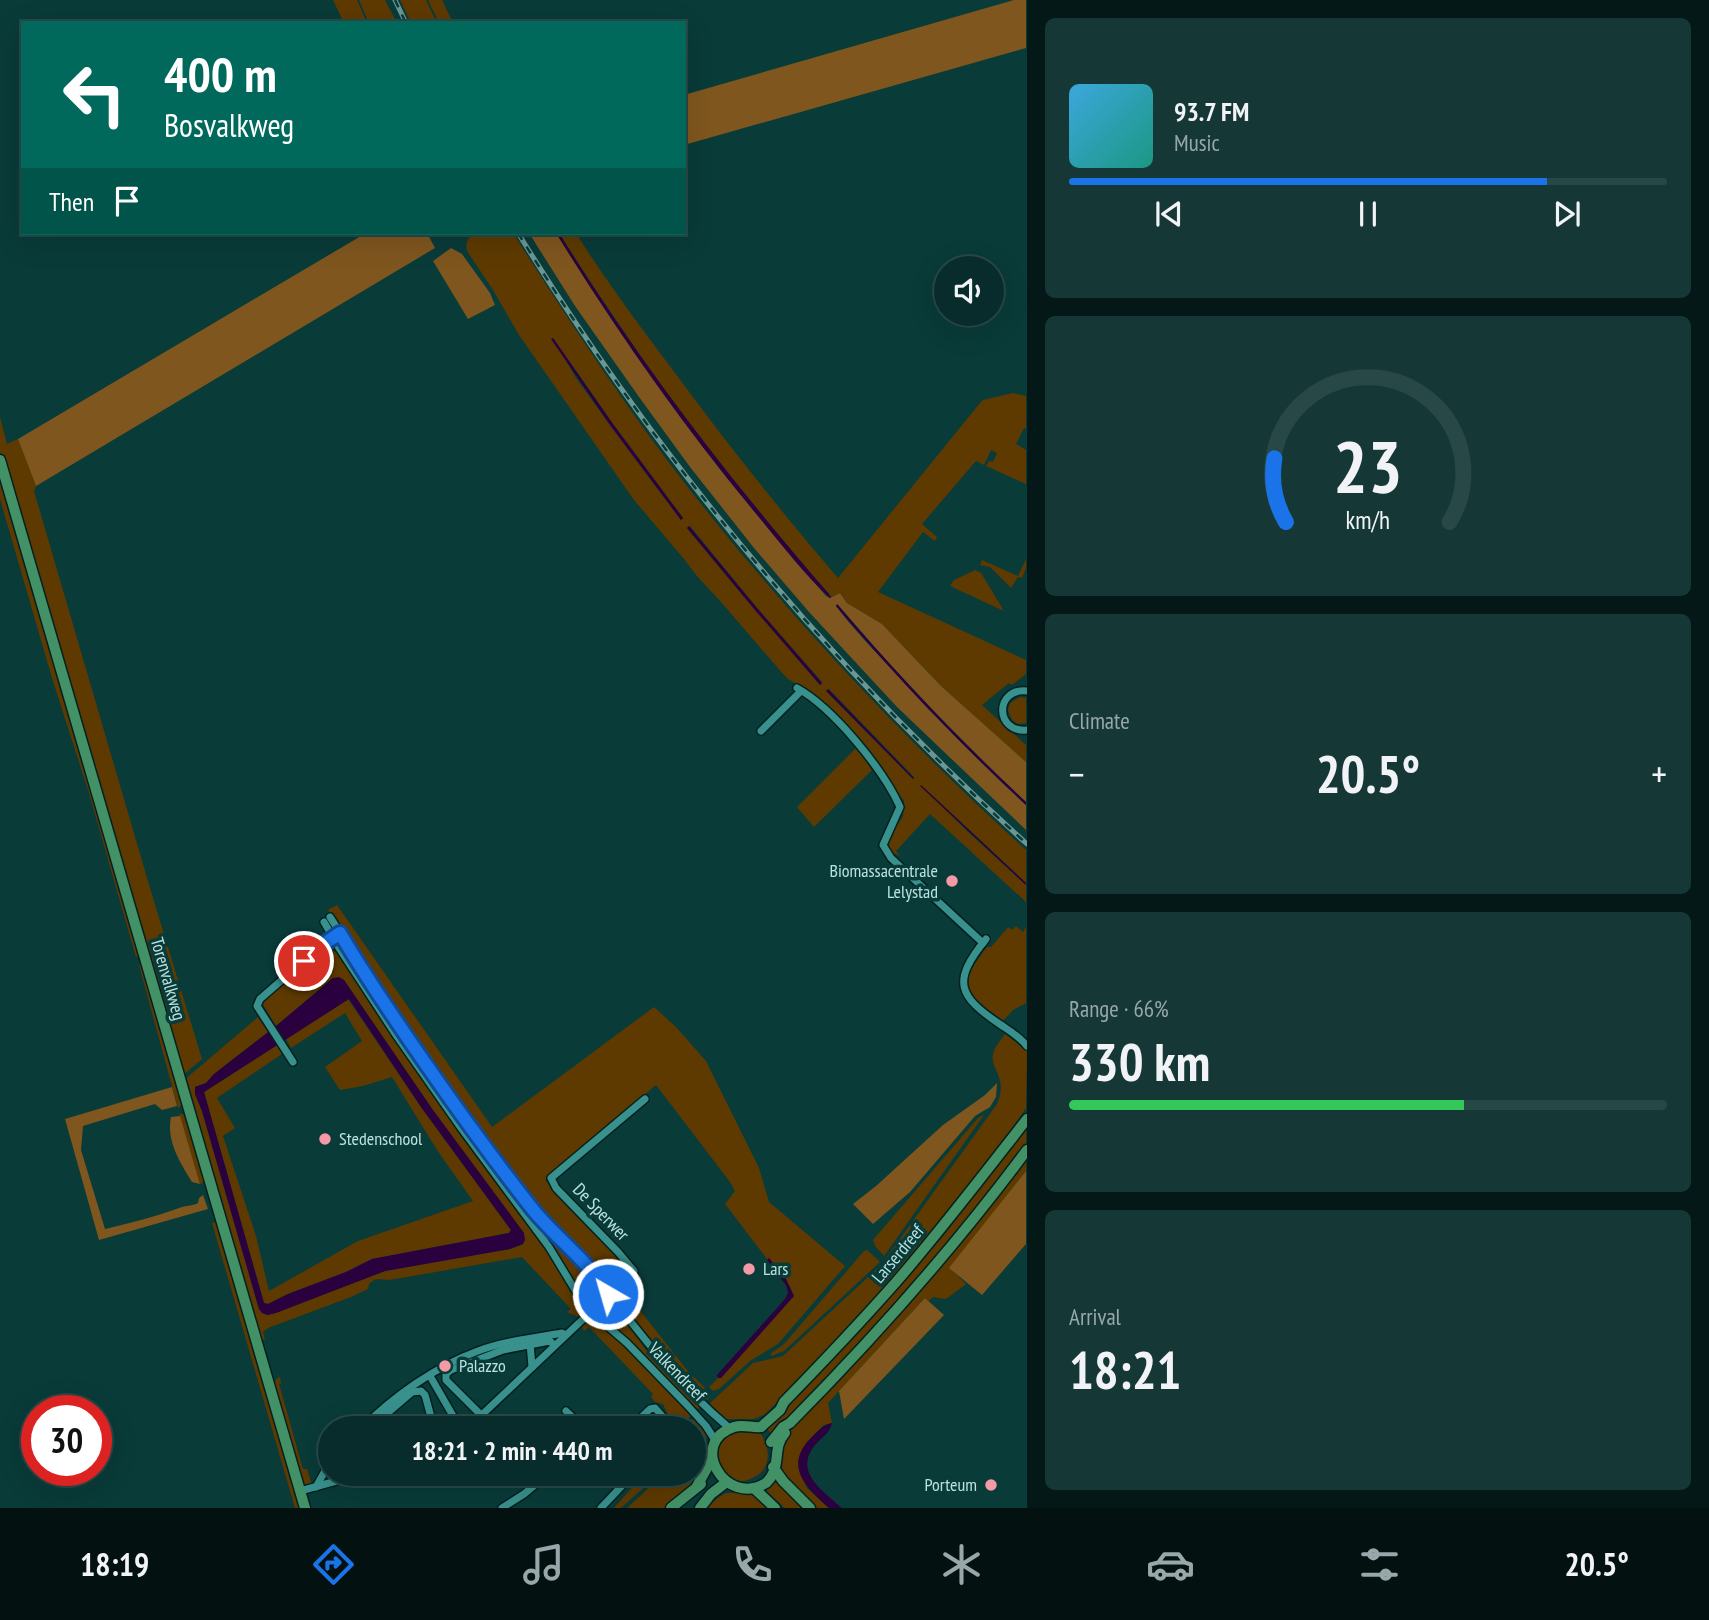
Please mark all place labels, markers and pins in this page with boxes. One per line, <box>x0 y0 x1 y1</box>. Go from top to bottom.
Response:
place label: Biomassacentrale Lelystad <box>829 859 938 903</box>
marker: Biomassacentrale Lelystad <box>944 873 960 889</box>
pin <box>274 931 334 991</box>
place label: Stedenschool <box>339 1127 423 1150</box>
marker: Stedenschool <box>317 1131 333 1147</box>
place label: Lars <box>763 1257 788 1280</box>
marker: Lars <box>741 1261 757 1277</box>
place label: Palazzo <box>459 1354 506 1377</box>
marker: Palazzo <box>437 1358 453 1374</box>
place label: Porteum <box>924 1473 977 1496</box>
marker: Porteum <box>983 1477 999 1493</box>

